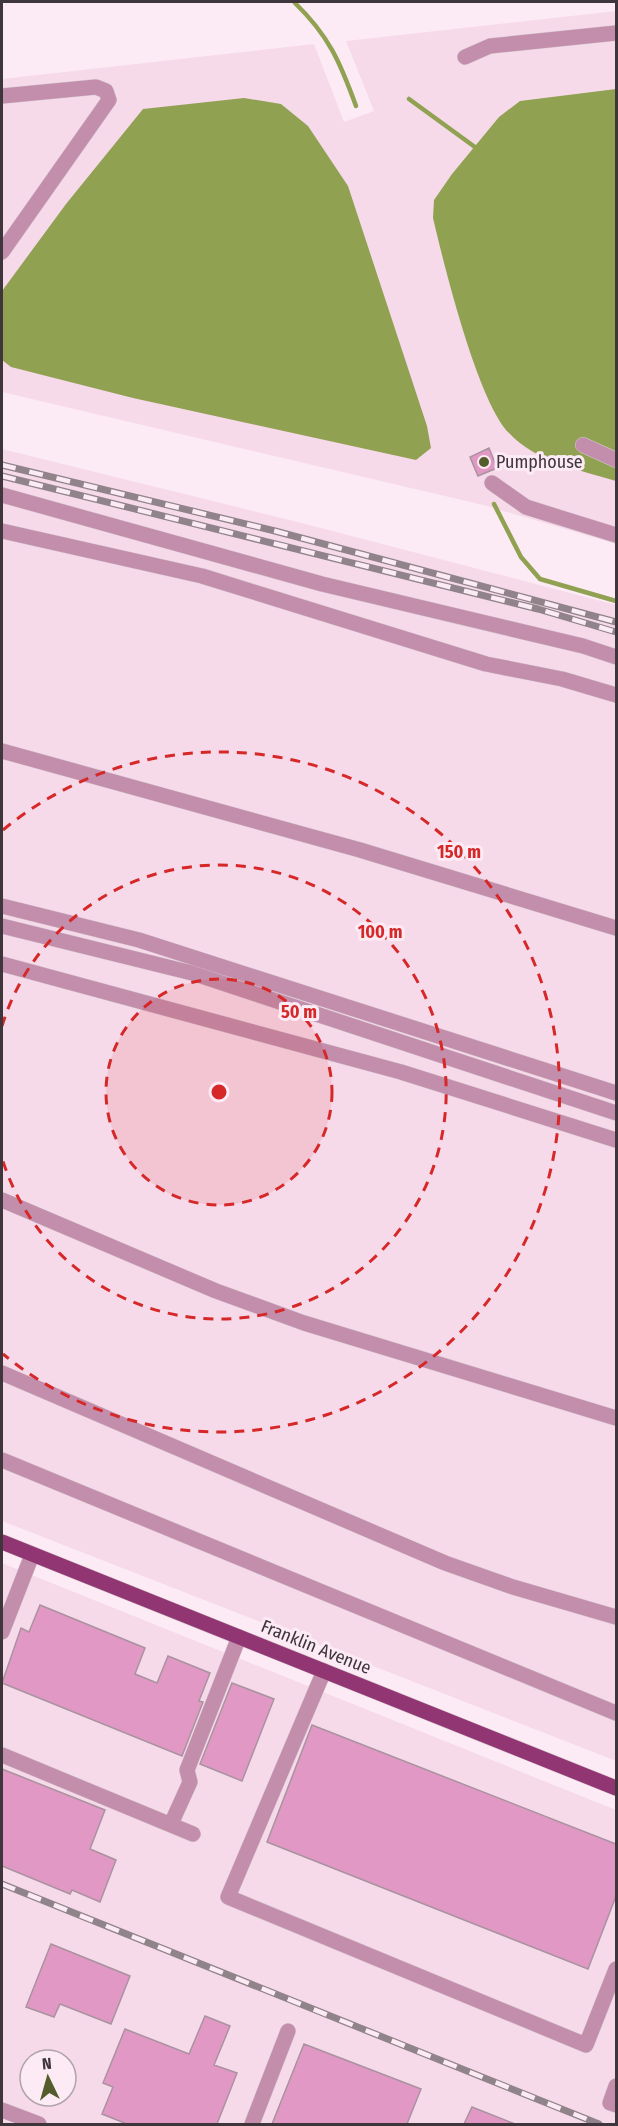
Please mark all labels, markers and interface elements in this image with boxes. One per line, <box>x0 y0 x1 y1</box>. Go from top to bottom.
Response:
place label: Pumphouse <box>496 451 583 473</box>
marker: Pumphouse <box>477 455 491 469</box>
text: 150 m <box>437 841 481 863</box>
text: 100 m <box>358 921 402 943</box>
text: 50 m <box>281 1001 317 1023</box>
centre of rings <box>209 1082 229 1102</box>
street label: Franklin Avenue <box>258 1615 374 1679</box>
north arrow <box>18 2048 78 2108</box>
text: N <box>41 2054 52 2073</box>

